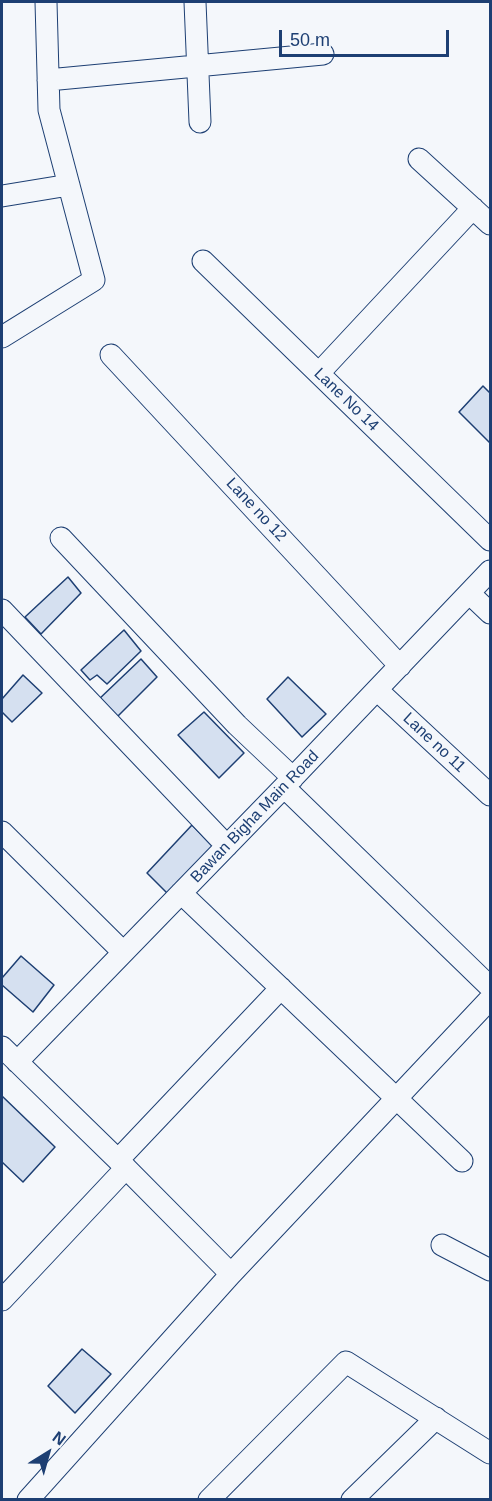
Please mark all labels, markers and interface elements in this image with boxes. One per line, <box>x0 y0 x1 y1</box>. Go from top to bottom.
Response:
scale bar <box>282 18 452 56</box>
text: 50 m <box>290 30 330 50</box>
street label: Lane No 14 <box>310 364 382 436</box>
street label: Lane no 12 <box>222 474 290 546</box>
street label: Lane no 11 <box>399 709 469 777</box>
street label: Bawan Bigha Main Road <box>187 747 323 887</box>
north arrow <box>18 1423 78 1483</box>
text: N <box>49 1428 69 1448</box>

